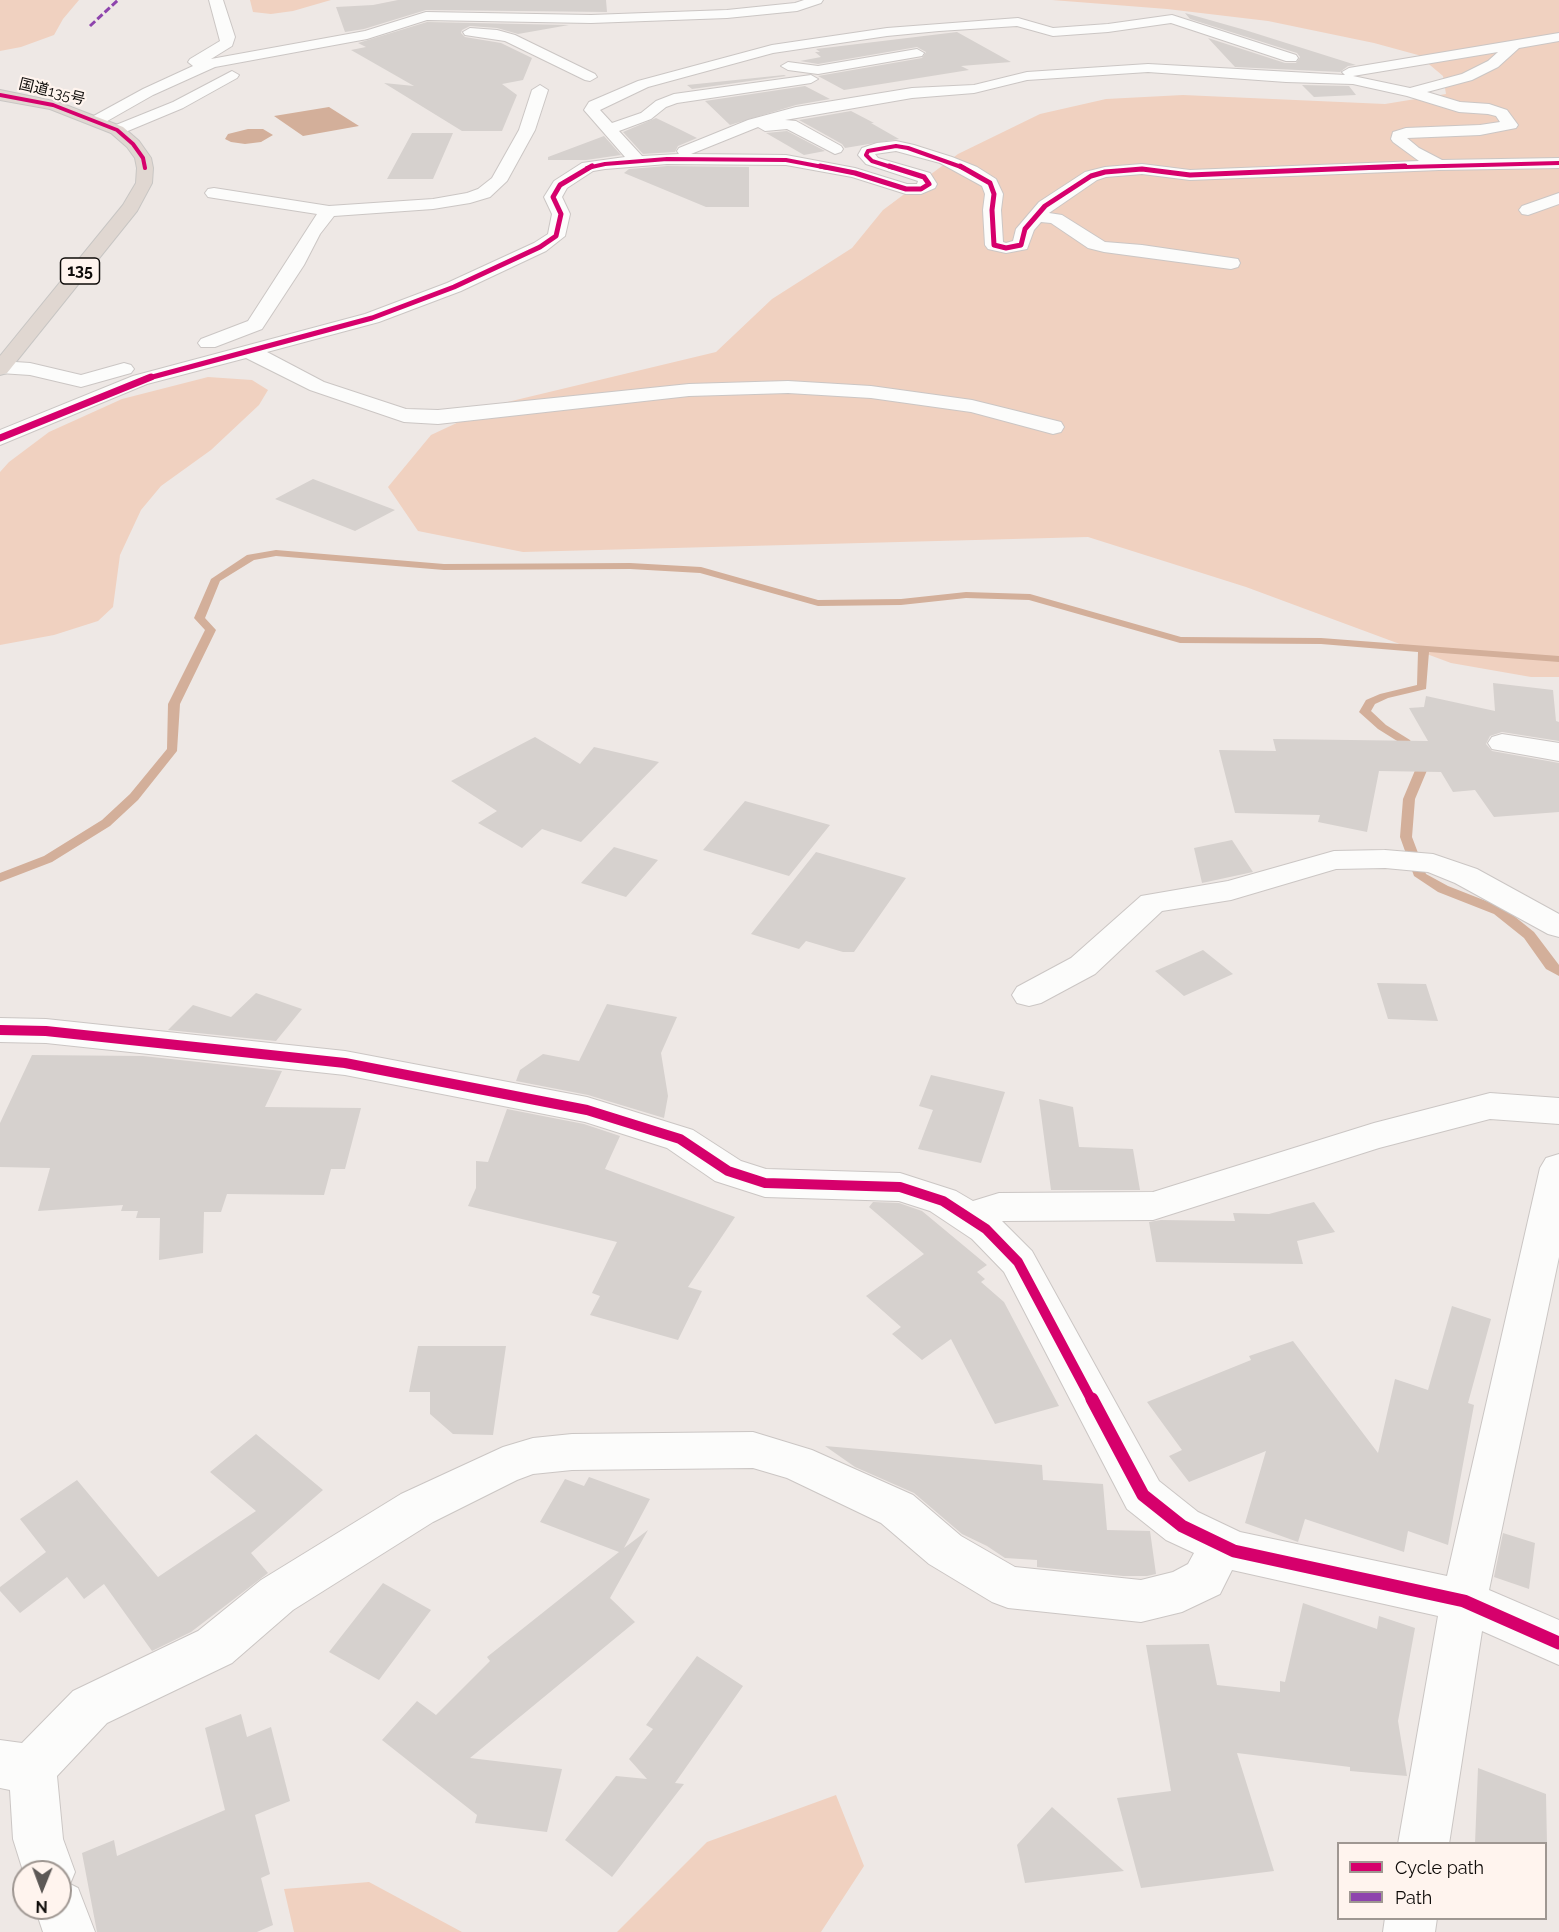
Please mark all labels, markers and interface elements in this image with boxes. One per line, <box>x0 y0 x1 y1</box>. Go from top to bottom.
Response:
street label: 国道135号 <box>17 75 87 109</box>
road number: 135 <box>60 258 100 284</box>
legend <box>1337 1842 1547 1920</box>
text: Cycle path <box>1395 1857 1484 1878</box>
north arrow <box>12 1860 72 1920</box>
text: Path <box>1395 1887 1432 1908</box>
text: N <box>35 1897 48 1916</box>

